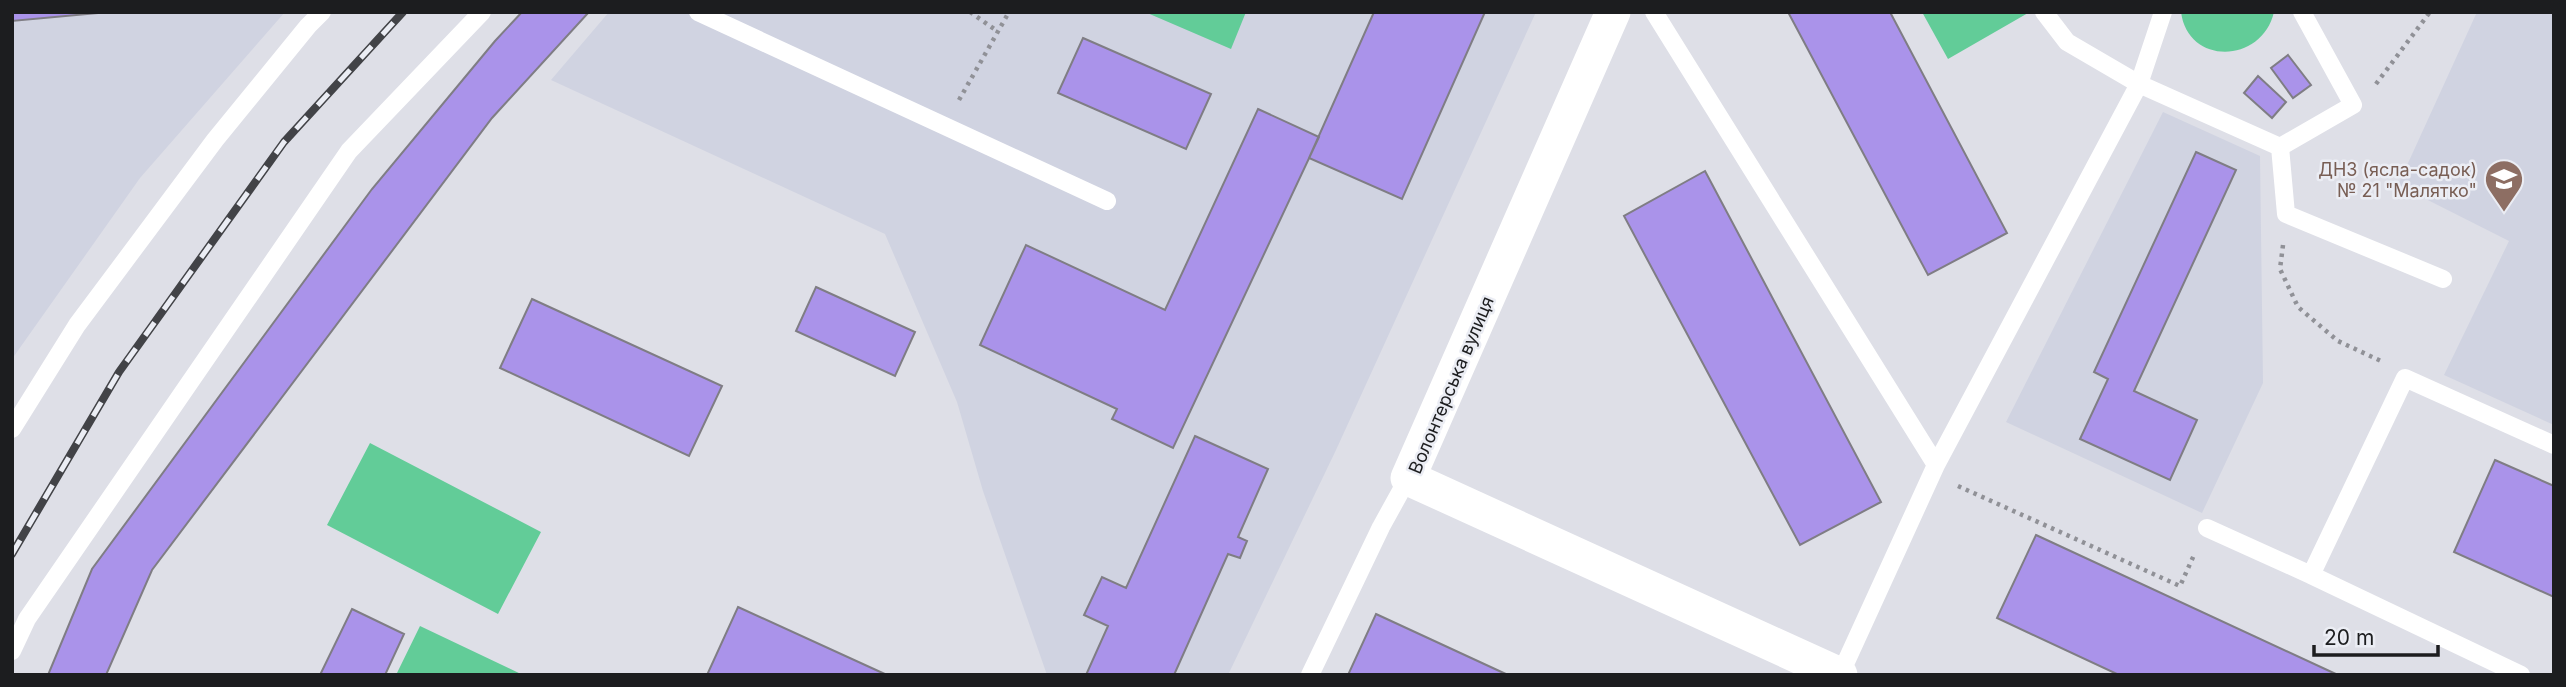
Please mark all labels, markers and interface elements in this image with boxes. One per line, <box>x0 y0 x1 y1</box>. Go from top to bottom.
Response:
school or university icon: ДНЗ (ясла-садок) № 21 "Малятко" <box>2483 158 2525 213</box>
place label: ДНЗ (ясла-садок) № 21 "Малятко" <box>2318 159 2477 201</box>
street label: Волонтерська вулиця <box>1404 293 1498 477</box>
scale bar <box>2314 614 2438 658</box>
text: 20 m <box>2324 625 2374 650</box>

